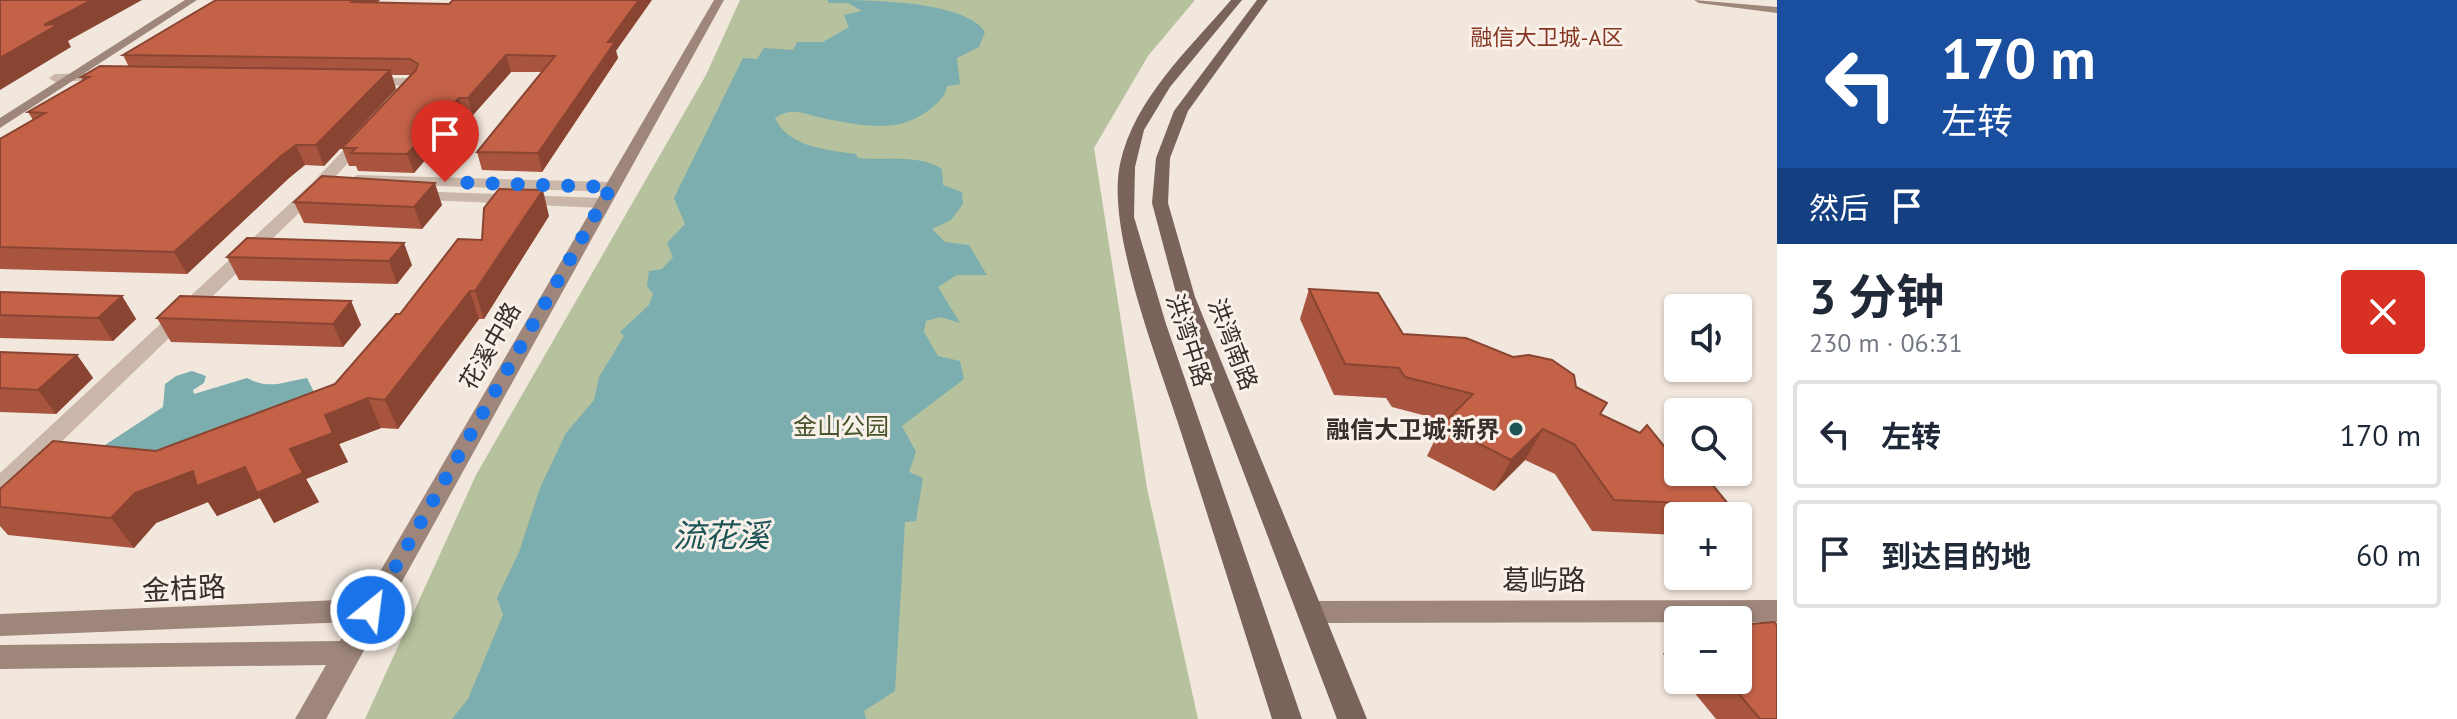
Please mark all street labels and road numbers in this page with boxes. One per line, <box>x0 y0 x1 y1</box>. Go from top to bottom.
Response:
street label: 洪湾中路 <box>1159 290 1219 390</box>
street label: 洪湾南路 <box>1201 294 1265 394</box>
street label: 花溪中路 <box>453 297 527 395</box>
street label: 葛屿路 <box>1502 561 1586 598</box>
street label: 金桔路 <box>141 567 227 609</box>

